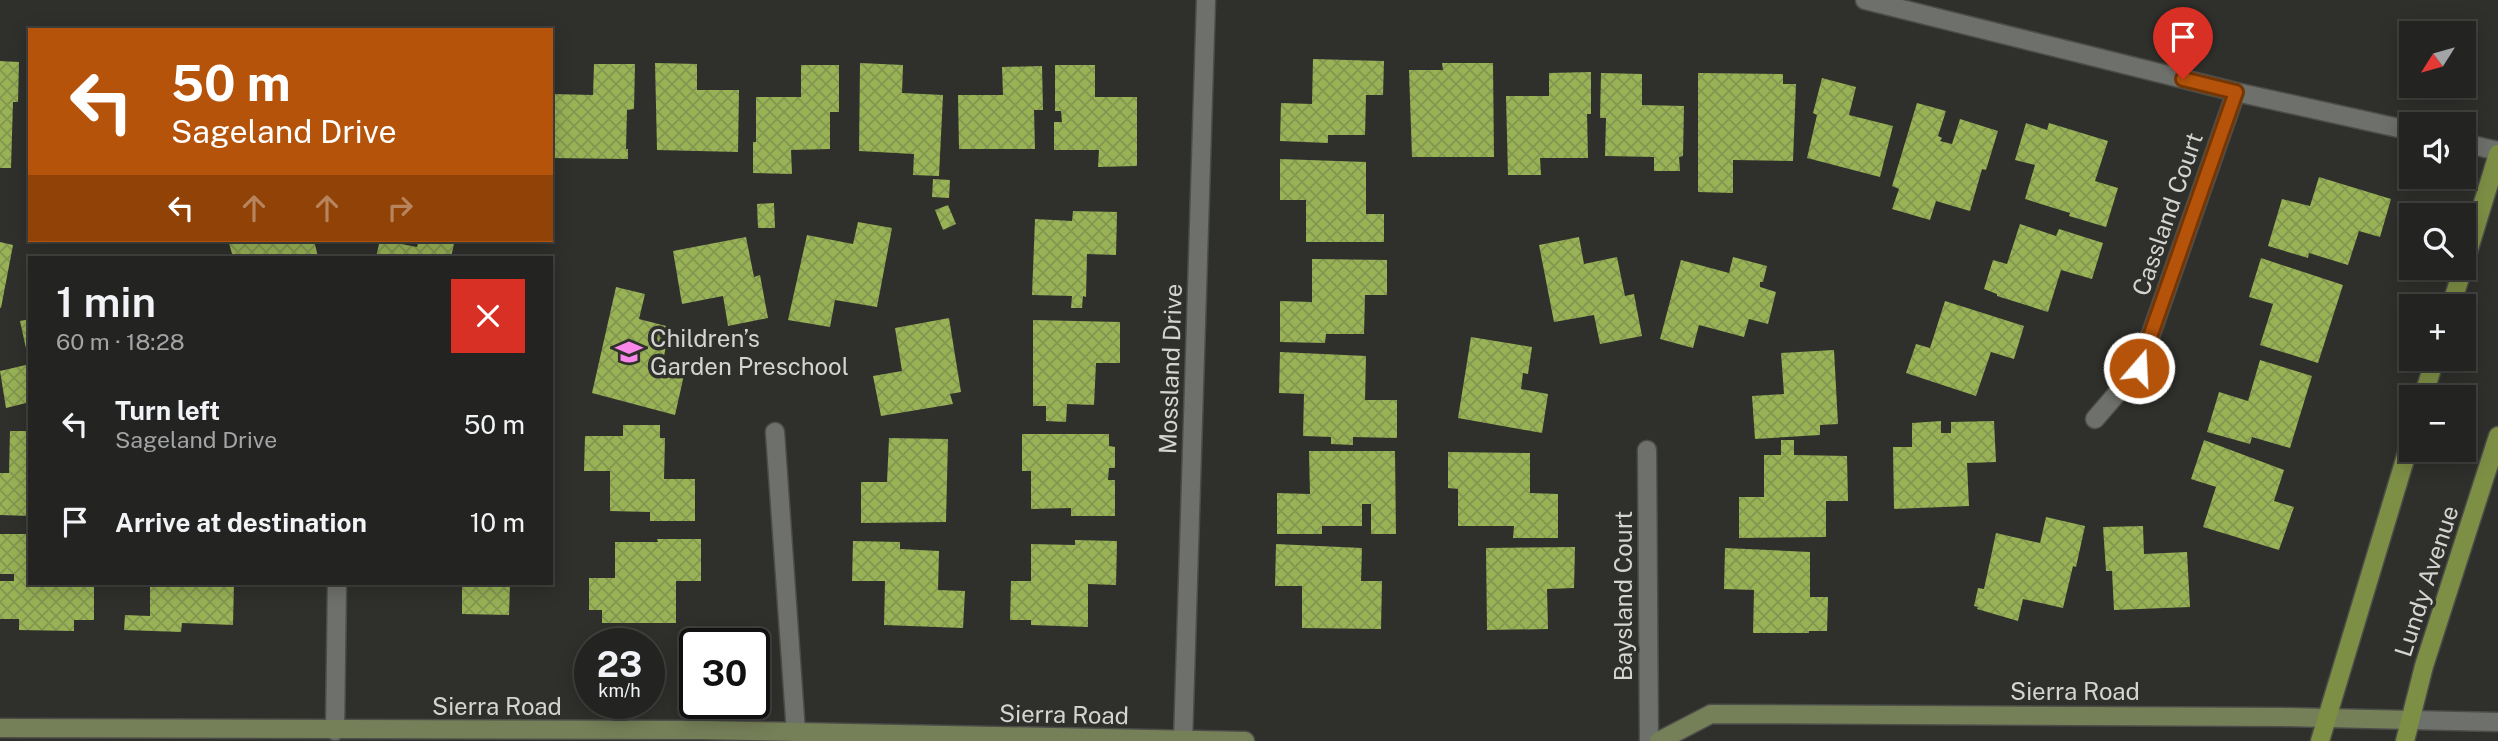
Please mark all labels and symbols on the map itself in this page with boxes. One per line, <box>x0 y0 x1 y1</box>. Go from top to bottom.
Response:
pin <box>2153 7 2213 79</box>
north arrow <box>2399 21 2476 98</box>
street label: Cassland Court <box>2126 129 2208 299</box>
street label: Mossland Drive <box>1153 283 1187 455</box>
place label: Children’s Garden Preschool <box>650 324 849 380</box>
position arrow <box>2102 331 2176 405</box>
school or university icon: Children’s Garden Preschool <box>614 337 644 367</box>
street label: Lundy Avenue <box>2388 502 2464 660</box>
street label: Baysland Court <box>1609 511 1637 681</box>
speed limit sign: 30 <box>679 628 770 719</box>
street label: Sierra Road <box>2010 677 2140 705</box>
street label: Sierra Road <box>432 692 562 720</box>
street label: Sierra Road <box>999 699 1129 729</box>

